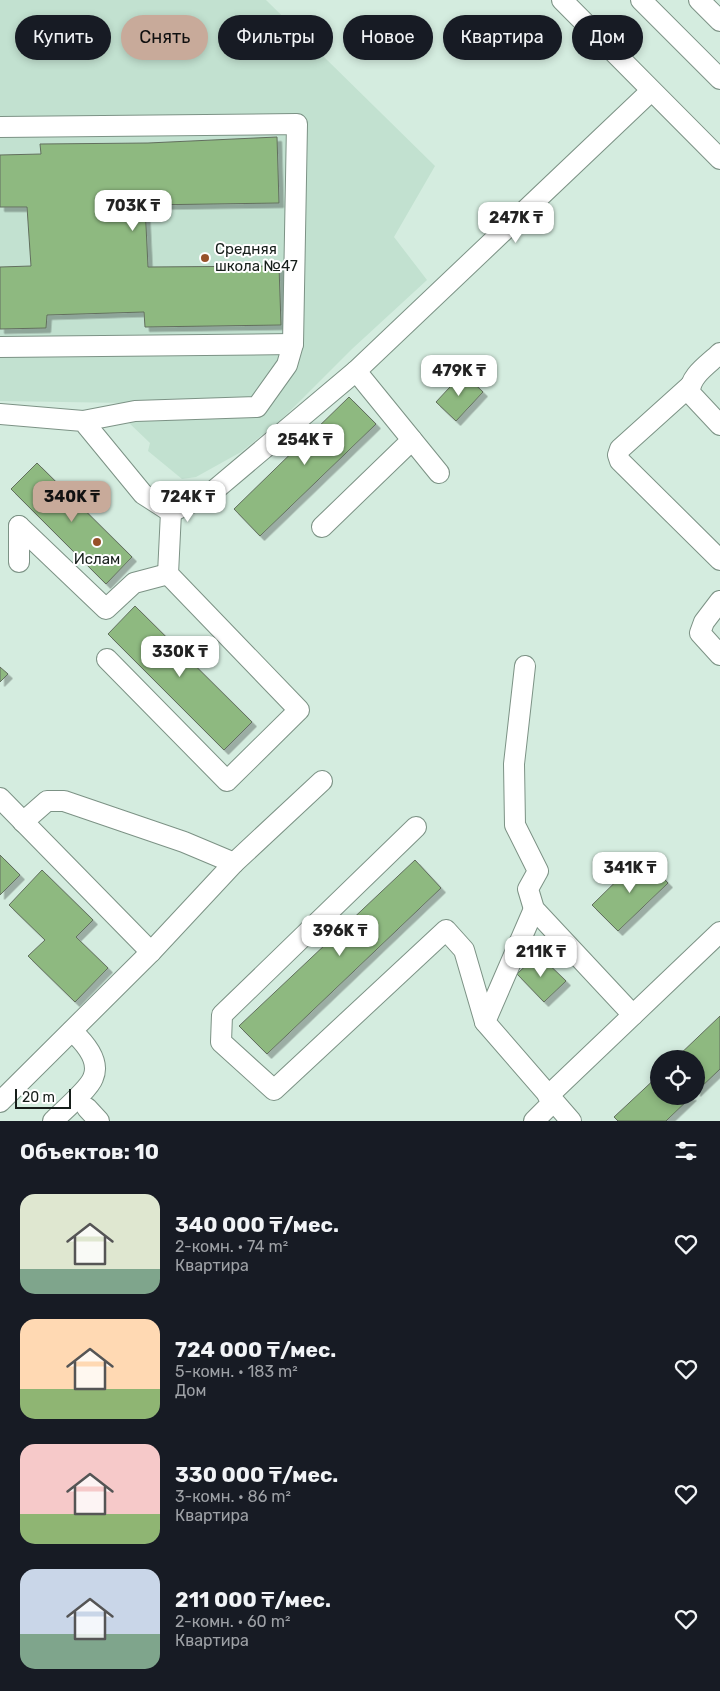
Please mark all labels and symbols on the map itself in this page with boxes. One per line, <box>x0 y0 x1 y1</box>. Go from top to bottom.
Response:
pin: 703K ₸ <box>92 190 174 232</box>
pin: 247K ₸ <box>475 202 557 244</box>
place label: Средняя школа №47 <box>215 240 298 275</box>
marker: Средняя школа №47 <box>199 252 211 264</box>
pin: 479K ₸ <box>418 354 500 397</box>
pin: 254K ₸ <box>264 424 346 466</box>
pin: 340K ₸ <box>31 480 113 523</box>
pin: 724K ₸ <box>147 480 229 523</box>
marker: Ислам <box>91 536 103 548</box>
place label: Ислам <box>74 550 120 568</box>
pin: 330K ₸ <box>139 636 221 678</box>
pin: 341K ₸ <box>589 852 671 894</box>
pin: 396K ₸ <box>299 914 381 957</box>
pin: 211K ₸ <box>500 936 582 978</box>
scale bar <box>15 1086 71 1109</box>

